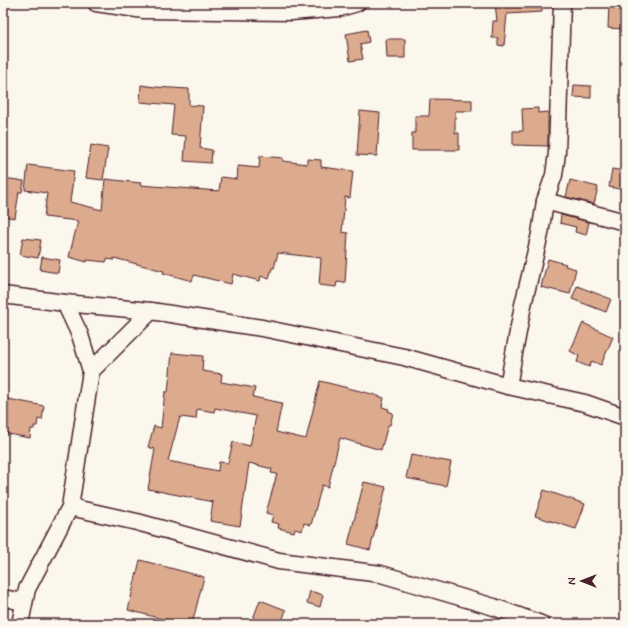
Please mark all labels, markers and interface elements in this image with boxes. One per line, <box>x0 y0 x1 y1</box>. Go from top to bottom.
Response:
north arrow <box>562 561 602 601</box>
text: N <box>566 577 580 585</box>

